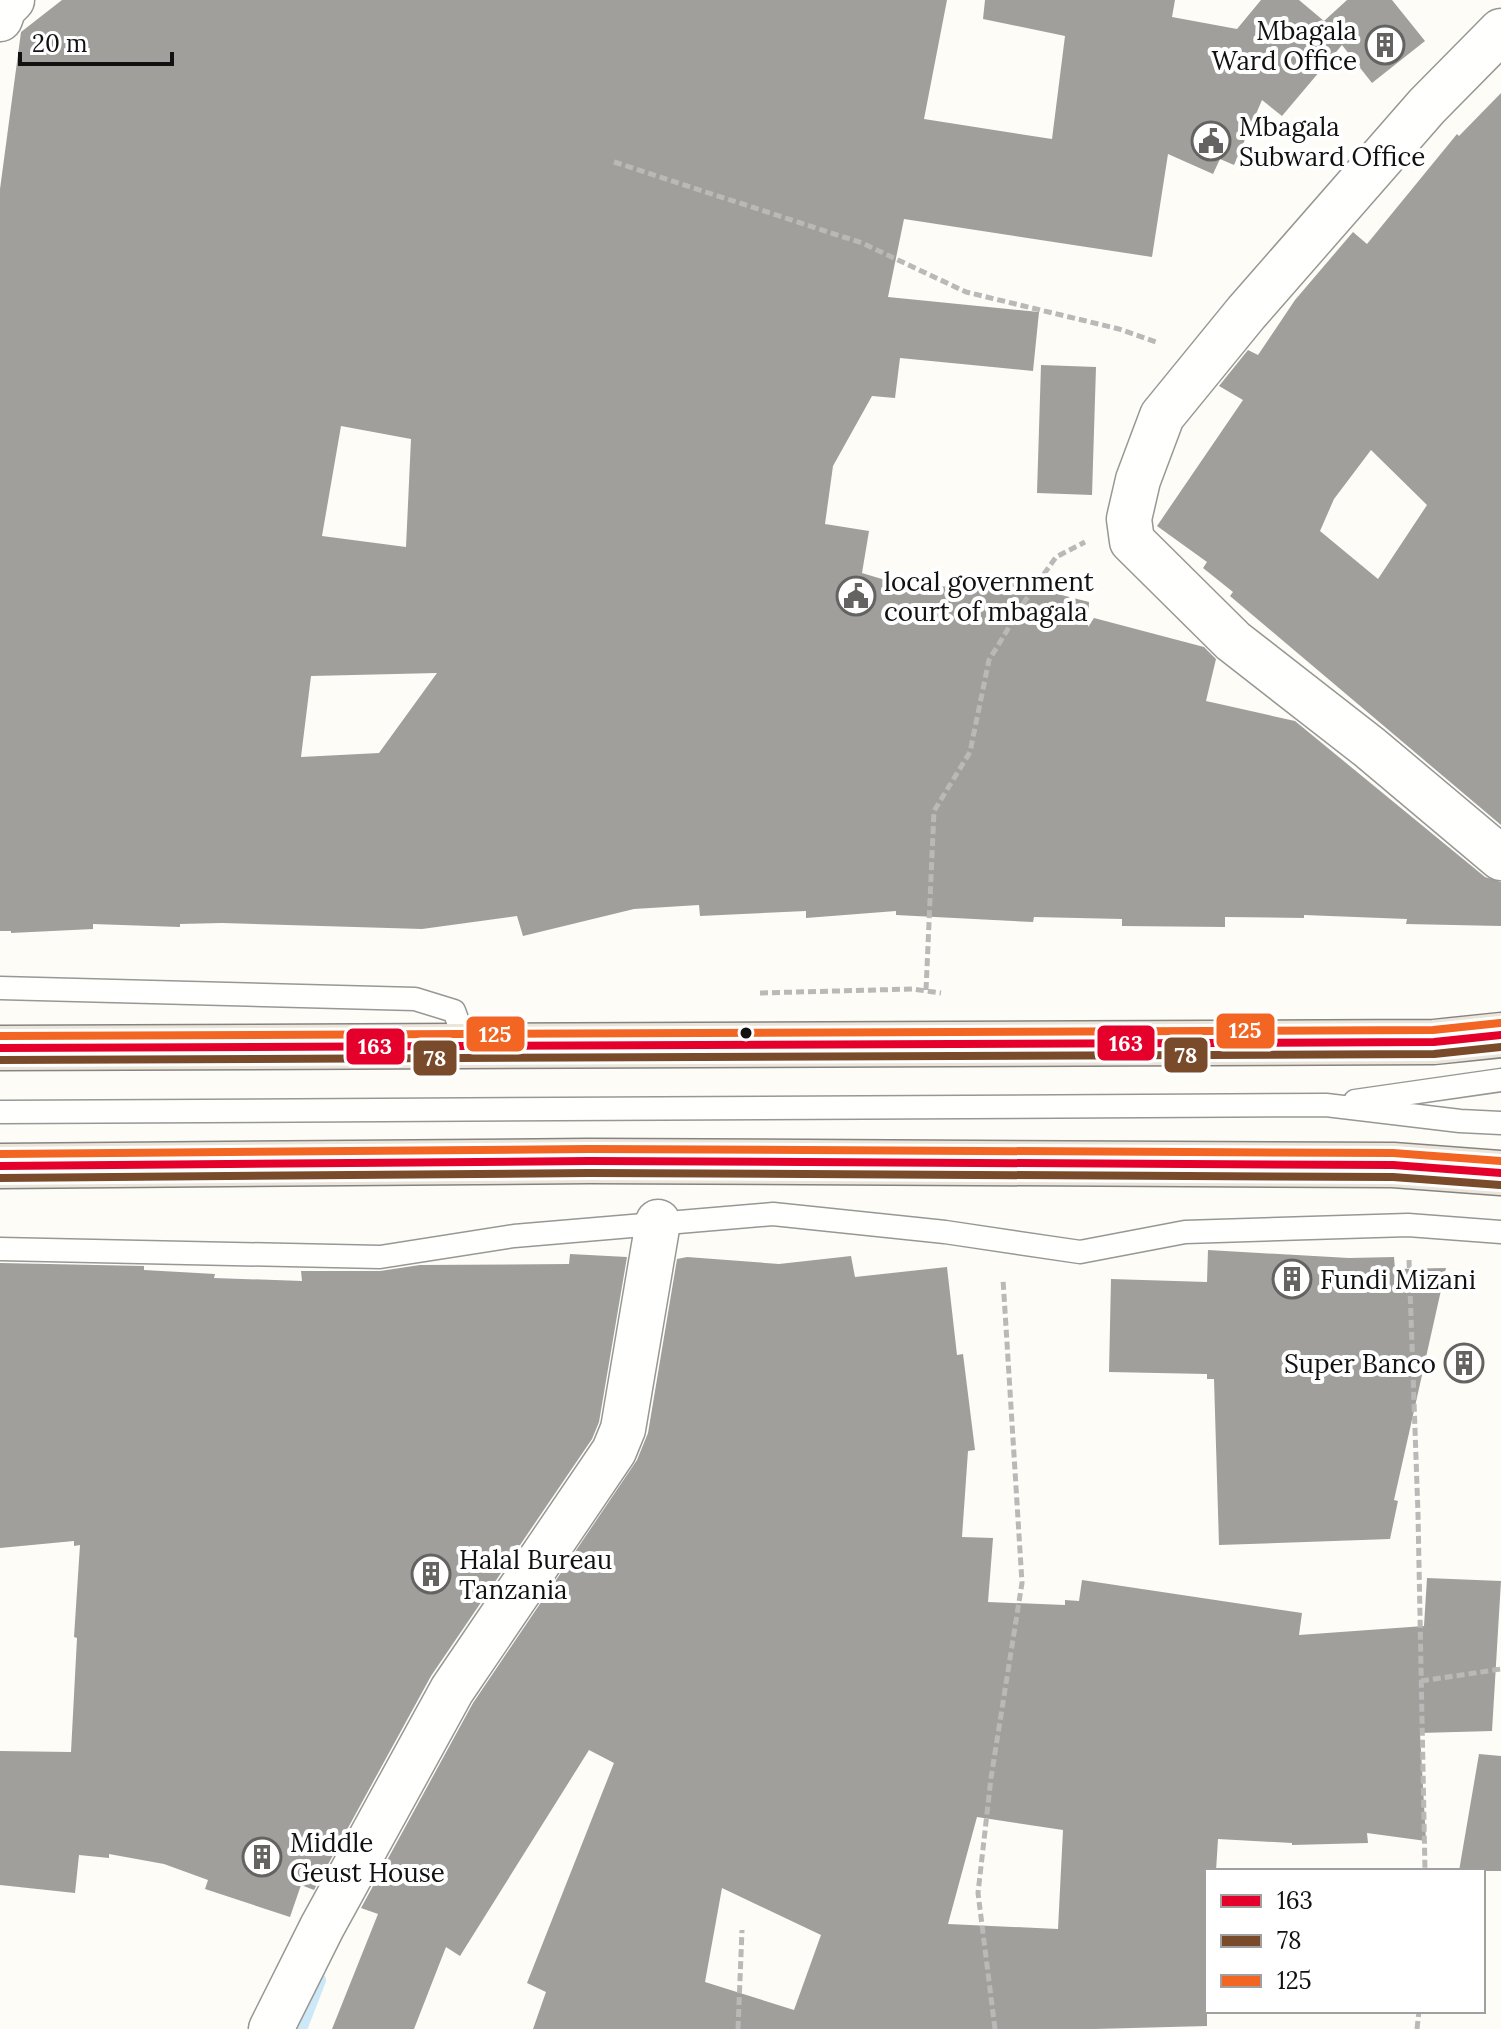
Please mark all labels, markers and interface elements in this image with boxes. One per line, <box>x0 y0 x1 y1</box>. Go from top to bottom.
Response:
place label: Mbagala Ward Office <box>1212 14 1357 77</box>
scale bar <box>20 16 172 66</box>
building icon: Mbagala Ward Office <box>1364 24 1406 66</box>
text: 20 m <box>32 28 88 59</box>
place label: Mbagala Subward Office <box>1239 110 1425 173</box>
public building icon: Mbagala Subward Office <box>1190 120 1232 162</box>
place label: local government court of mbagala <box>884 565 1094 628</box>
public building icon: local government court of mbagala <box>835 575 877 617</box>
line badge: 125 <box>1215 1012 1276 1050</box>
line badge: 125 <box>465 1015 526 1053</box>
text: 125 <box>1229 1016 1261 1044</box>
text: 125 <box>479 1020 511 1048</box>
line badge: 163 <box>1096 1024 1156 1062</box>
unlabelled marker <box>738 1025 754 1041</box>
line badge: 163 <box>345 1027 406 1066</box>
text: 163 <box>1109 1029 1143 1057</box>
text: 163 <box>358 1032 392 1060</box>
line badge: 78 <box>1163 1036 1209 1074</box>
line badge: 78 <box>412 1039 458 1077</box>
text: 78 <box>1175 1041 1197 1069</box>
text: 78 <box>424 1044 446 1072</box>
building icon: Fundi Mizani <box>1271 1258 1313 1300</box>
place label: Fundi Mizani <box>1320 1263 1476 1296</box>
building icon: Super Banco <box>1443 1342 1485 1384</box>
place label: Super Banco <box>1284 1347 1436 1380</box>
place label: Halal Bureau Tanzania <box>459 1543 612 1606</box>
building icon: Halal Bureau Tanzania <box>410 1553 452 1595</box>
place label: Middle Geust House <box>290 1826 445 1889</box>
building icon: Middle Geust House <box>241 1836 283 1878</box>
legend <box>1205 1869 1485 2013</box>
text: 163 <box>1277 1885 1313 1916</box>
text: 78 <box>1277 1925 1302 1956</box>
text: 125 <box>1277 1965 1312 1996</box>

